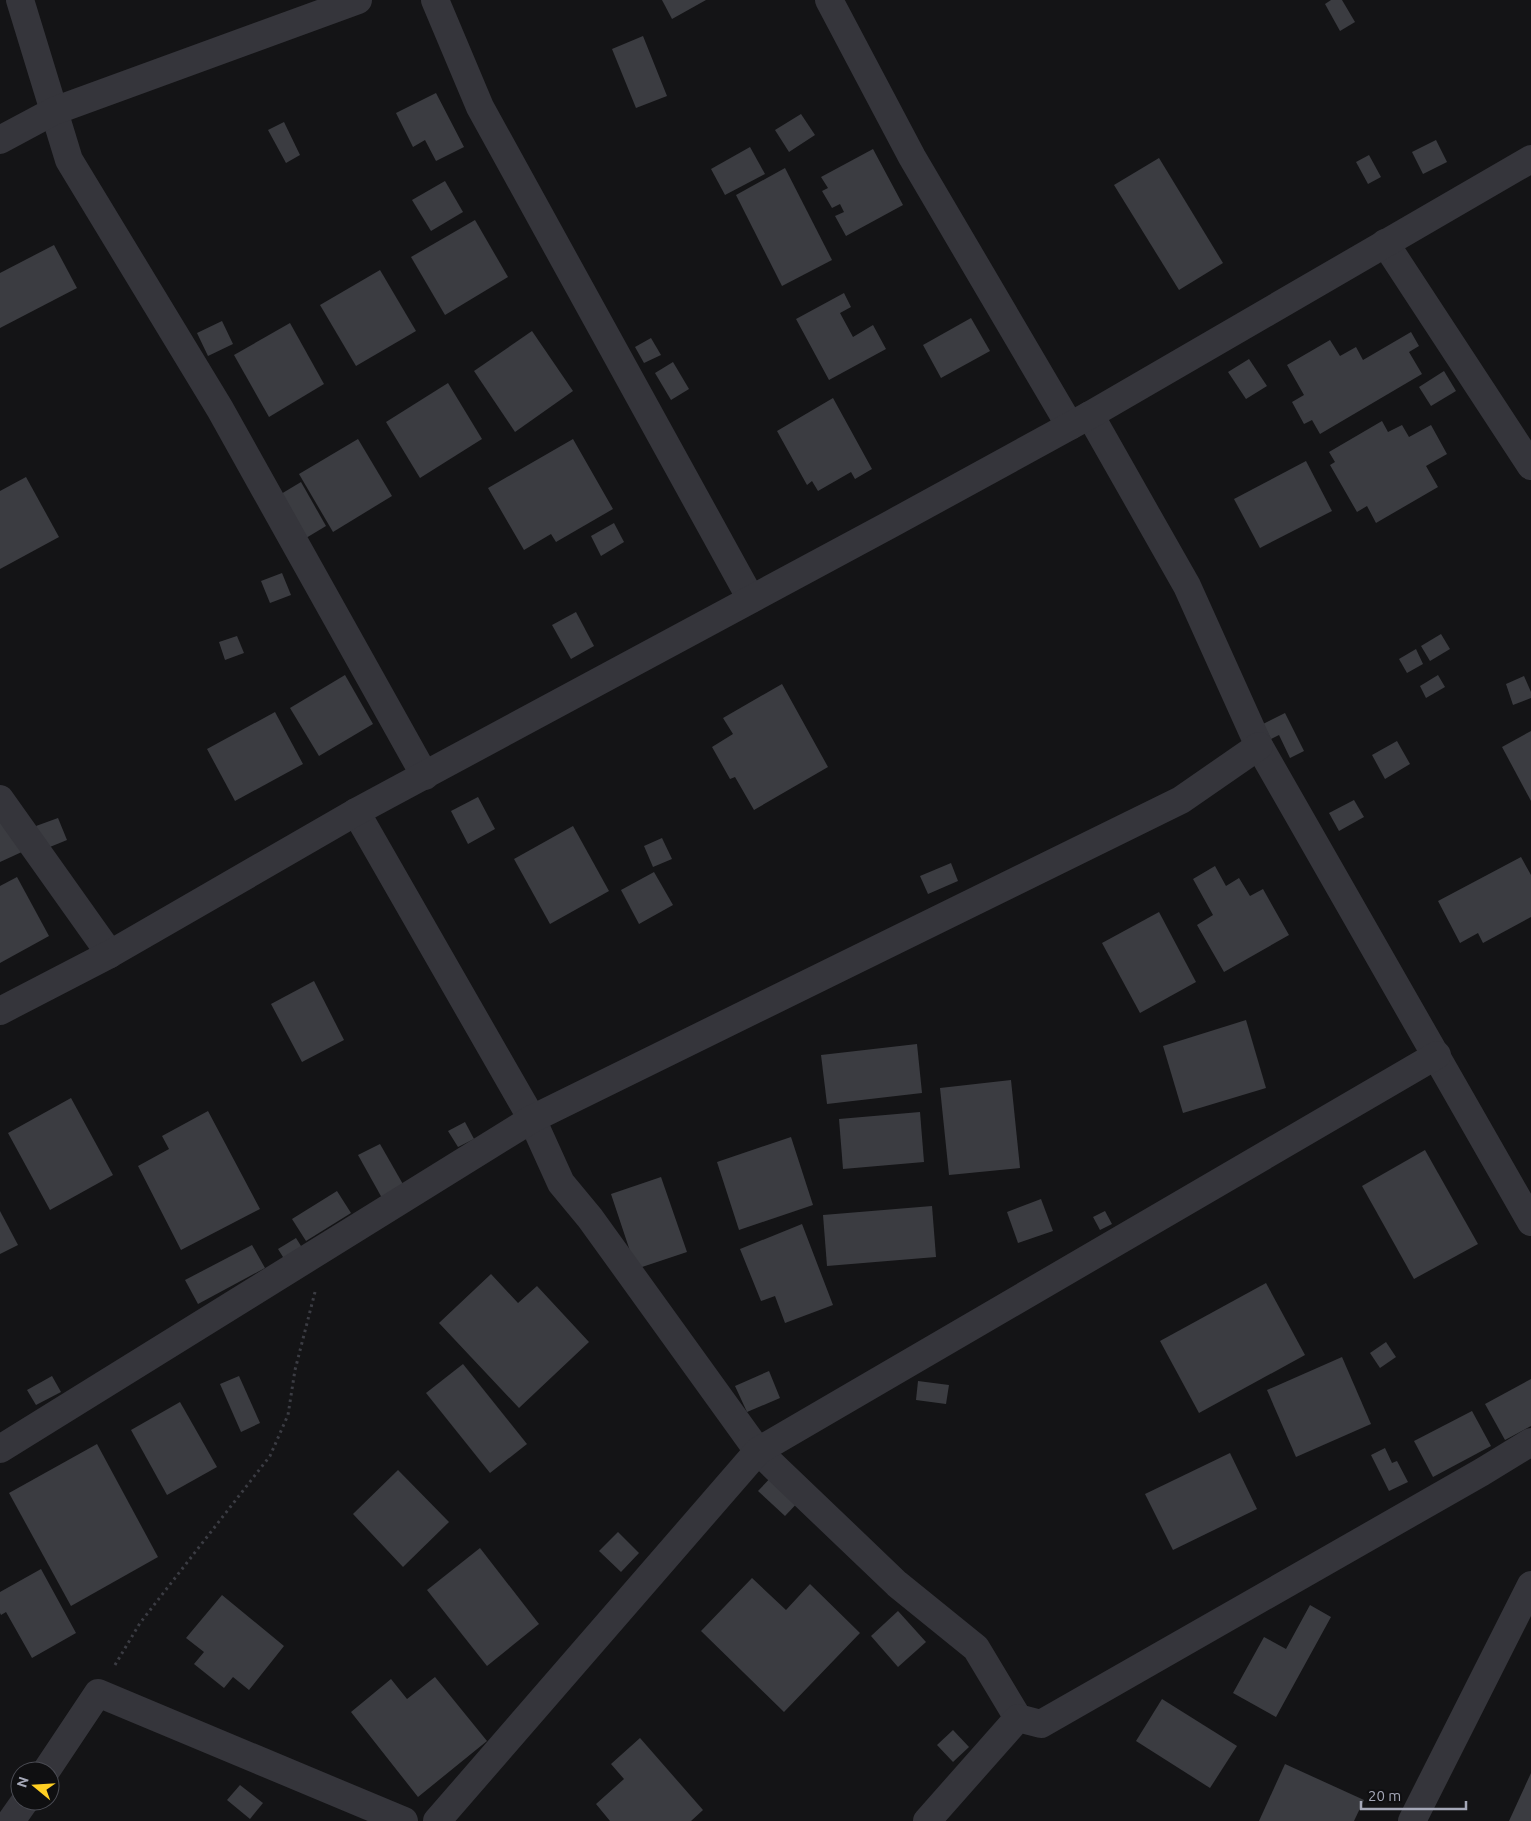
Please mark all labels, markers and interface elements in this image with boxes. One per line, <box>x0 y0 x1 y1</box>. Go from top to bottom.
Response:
north arrow <box>10 1761 60 1811</box>
text: N <box>13 1775 32 1789</box>
scale bar <box>1361 1778 1466 1810</box>
text: 20 m <box>1368 1787 1401 1804</box>

